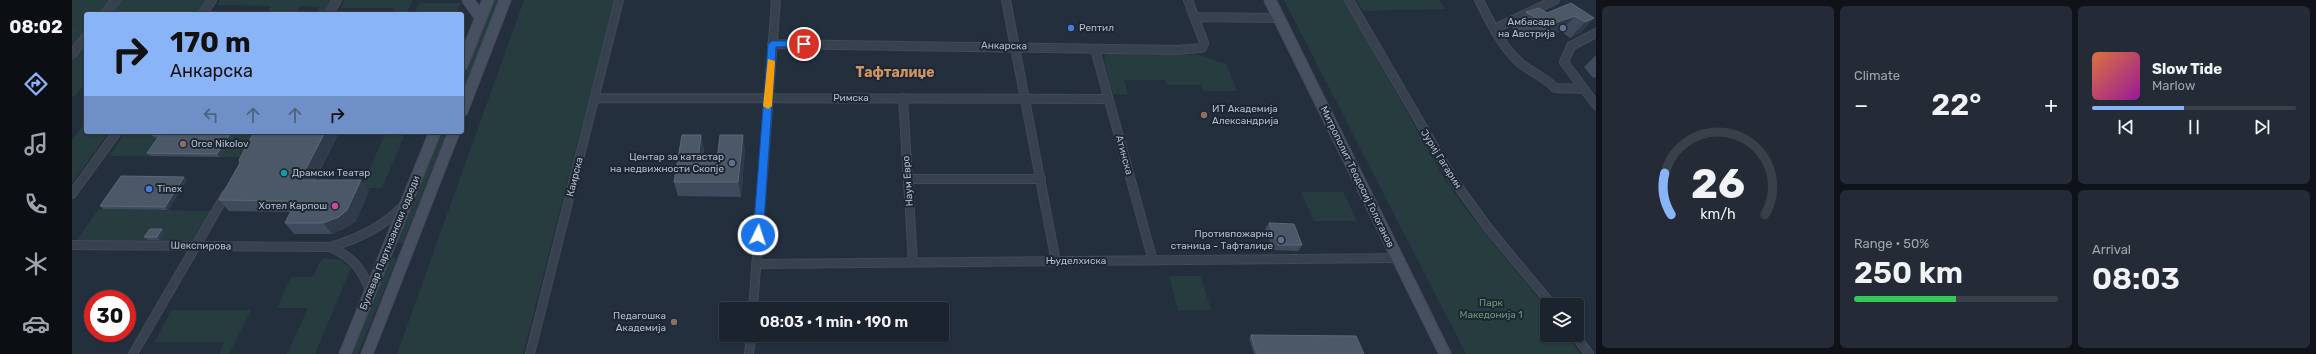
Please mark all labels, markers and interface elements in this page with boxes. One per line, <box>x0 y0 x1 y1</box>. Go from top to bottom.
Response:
text: 08:02 <box>9 16 63 38</box>
place label: Амбасада на Австрија <box>1498 16 1555 40</box>
place label: Рептил <box>1079 22 1114 34</box>
marker: Рептил <box>1066 23 1076 33</box>
marker: Амбасада на Австрија <box>1558 23 1568 33</box>
text: 170 m <box>170 26 251 59</box>
pin <box>787 27 821 61</box>
icon: right <box>104 28 156 80</box>
icon: arrive <box>793 33 815 55</box>
street label: Анкарска <box>981 40 1027 52</box>
text: Анкарска <box>170 60 253 82</box>
text: Slow Tide <box>2152 60 2222 78</box>
district label: Тафталиџе <box>855 64 935 81</box>
text: Climate <box>1854 68 1900 83</box>
icon: directions <box>22 70 50 98</box>
text: Marlow <box>2152 78 2195 93</box>
text: 22° <box>1931 87 1981 123</box>
street label: Римска <box>833 92 869 104</box>
text: − <box>1854 92 1868 119</box>
text: + <box>2044 92 2058 119</box>
place label: ИТ Академија Александрија <box>1212 103 1278 127</box>
icon: left <box>200 104 222 126</box>
icon: ahead <box>242 104 264 126</box>
icon: ahead <box>284 104 306 126</box>
icon: right <box>326 104 348 126</box>
street label: Митрополит Теодосиј Гологанов <box>1317 104 1397 250</box>
marker: ИТ Академија Александрија <box>1199 110 1209 120</box>
icon: previous <box>2115 116 2137 138</box>
icon: pause <box>2183 116 2205 138</box>
icon: next <box>2251 116 2273 138</box>
street label: Јуриј Гагарин <box>1418 127 1464 191</box>
icon: music <box>22 130 50 158</box>
street label: Атинска <box>1113 134 1135 176</box>
place label: Orce Nikolov <box>191 138 249 150</box>
marker: Orce Nikolov <box>178 139 188 149</box>
place label: Центар за катастар на недвижности Скопје <box>610 151 724 175</box>
street label: Наум Евро <box>900 155 916 207</box>
street label: Каирска <box>564 156 586 198</box>
marker: Центар за катастар на недвижности Скопје <box>727 158 737 168</box>
text: 26 <box>1691 159 1745 208</box>
place label: Драмски Театар <box>292 167 370 179</box>
marker: Драмски Театар <box>279 168 289 178</box>
street label: Булевар Партизански одреди <box>357 174 423 312</box>
place label: Tinex <box>157 183 183 195</box>
marker: Tinex <box>144 184 154 194</box>
icon: phone <box>22 190 50 218</box>
place label: Хотел Карпош <box>259 200 327 212</box>
marker: Хотел Карпош <box>330 201 340 211</box>
text: km/h <box>1700 206 1736 223</box>
position arrow <box>737 214 779 256</box>
place label: Противпожарна станица - Тафталиџе <box>1171 228 1273 252</box>
marker: Противпожарна станица - Тафталиџе <box>1276 235 1286 245</box>
text: Range · 50% <box>1854 236 1929 251</box>
street label: Шекспирова <box>171 239 231 253</box>
text: Arrival <box>2092 242 2131 257</box>
icon: climate <box>22 250 50 278</box>
street label: Њуделхиска <box>1046 255 1106 267</box>
text: 250 km <box>1854 255 1963 291</box>
text: 08:03 <box>2092 261 2180 297</box>
speed limit sign: 30 <box>84 290 136 342</box>
park label: Парк Македонија 1 <box>1460 297 1522 321</box>
map controls <box>1540 298 1584 342</box>
button: layers <box>1540 298 1584 342</box>
icon: car <box>22 310 50 338</box>
place label: Педагошка Академија <box>613 310 666 334</box>
text: 08:03 · 1 min · 190 m <box>760 313 908 331</box>
marker: Педагошка Академија <box>669 317 679 327</box>

